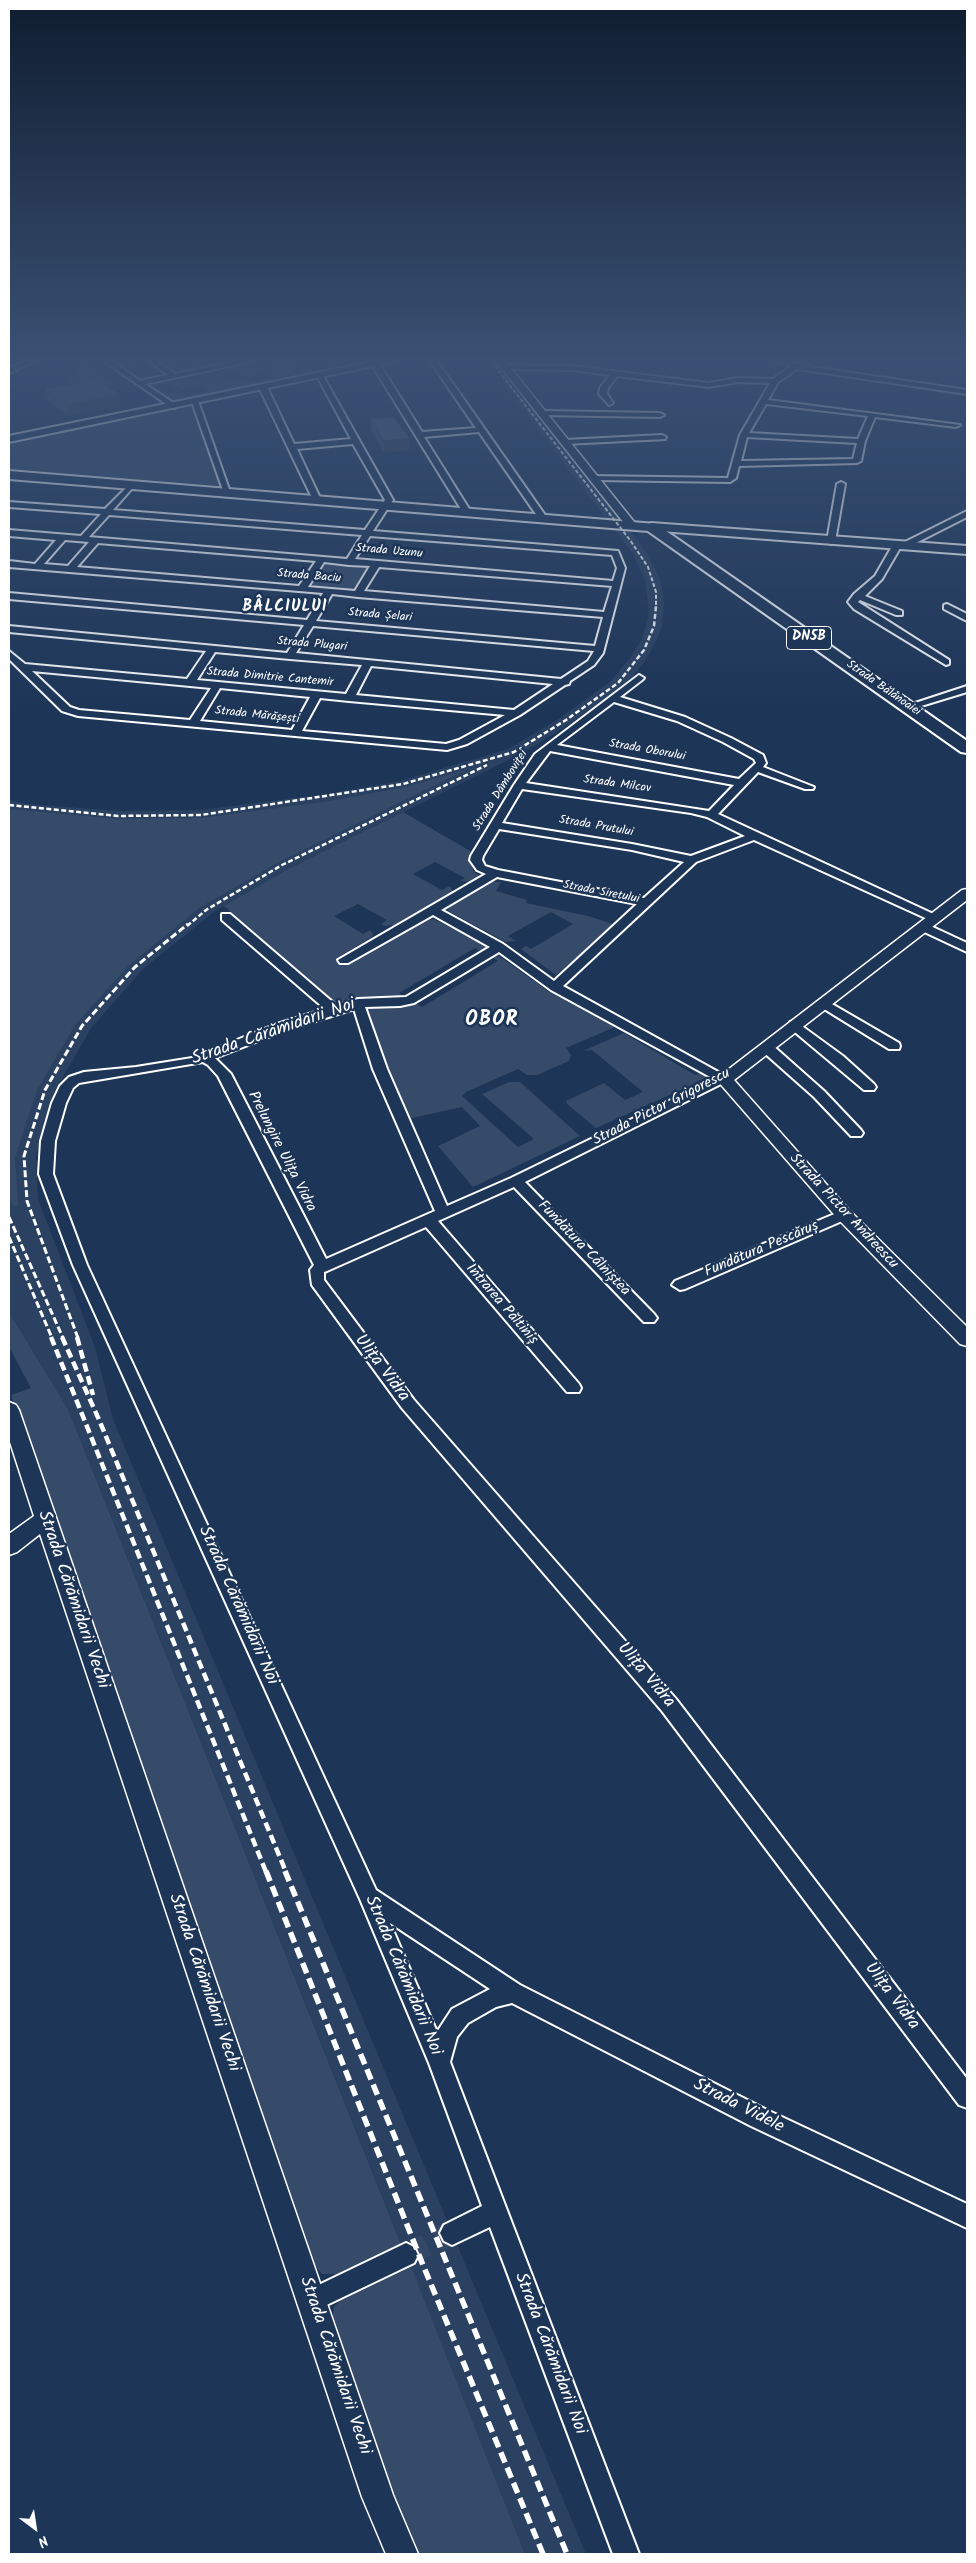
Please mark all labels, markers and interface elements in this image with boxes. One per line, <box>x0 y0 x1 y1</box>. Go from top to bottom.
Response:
street label: Strada Uzunu <box>355 542 423 562</box>
street label: Strada Baciu <box>276 567 342 587</box>
district label: BÂLCIULUI <box>241 598 329 618</box>
street label: Strada Șelari <box>347 606 413 626</box>
road number: DN5B <box>786 626 832 650</box>
street label: Strada Plugari <box>276 635 348 655</box>
street label: Strada Bălănoaiei <box>843 658 923 720</box>
street label: Strada Dimitrie Cantemir <box>206 665 334 691</box>
street label: Strada Mărășești <box>214 704 300 728</box>
street label: Strada Oborului <box>608 737 686 765</box>
street label: Strada Dâmboviței <box>470 748 532 834</box>
street label: Strada Milcov <box>582 773 652 797</box>
street label: Strada Prutului <box>558 813 634 841</box>
street label: Strada Siretului <box>562 879 640 907</box>
street label: Strada Cărămidarii Noi <box>189 995 359 1071</box>
district label: OBOR <box>465 1010 519 1034</box>
street label: Strada Pictor Grigorescu <box>590 1066 734 1150</box>
street label: Prelungire Ulița Vidra <box>243 1089 319 1215</box>
street label: Strada Pictor Andreescu <box>785 1150 901 1274</box>
street label: Fundătura Câlniștea <box>533 1197 633 1301</box>
street label: Fundătura Pescăruș <box>702 1218 822 1282</box>
street label: Intrarea Păltiniș <box>461 1261 541 1349</box>
street label: Ulița Vidra <box>349 1331 413 1407</box>
street label: Strada Cărămidarii Vechi <box>31 1508 113 1692</box>
street label: Strada Cărămidarii Noi <box>192 1523 282 1689</box>
street label: Ulița Vidra <box>611 1639 679 1713</box>
street label: Strada Cărămidarii Vechi <box>162 1891 244 2075</box>
street label: Strada Cărămidarii Noi <box>359 1893 445 2059</box>
street label: Ulița Vidra <box>859 1959 923 2035</box>
street label: Strada Videle <box>689 2075 787 2139</box>
street label: Strada Cărămidarii Noi <box>508 2270 590 2438</box>
street label: Strada Cărămidarii Vechi <box>293 2274 375 2458</box>
north arrow <box>10 2503 60 2553</box>
text: N <box>33 2529 52 2553</box>

